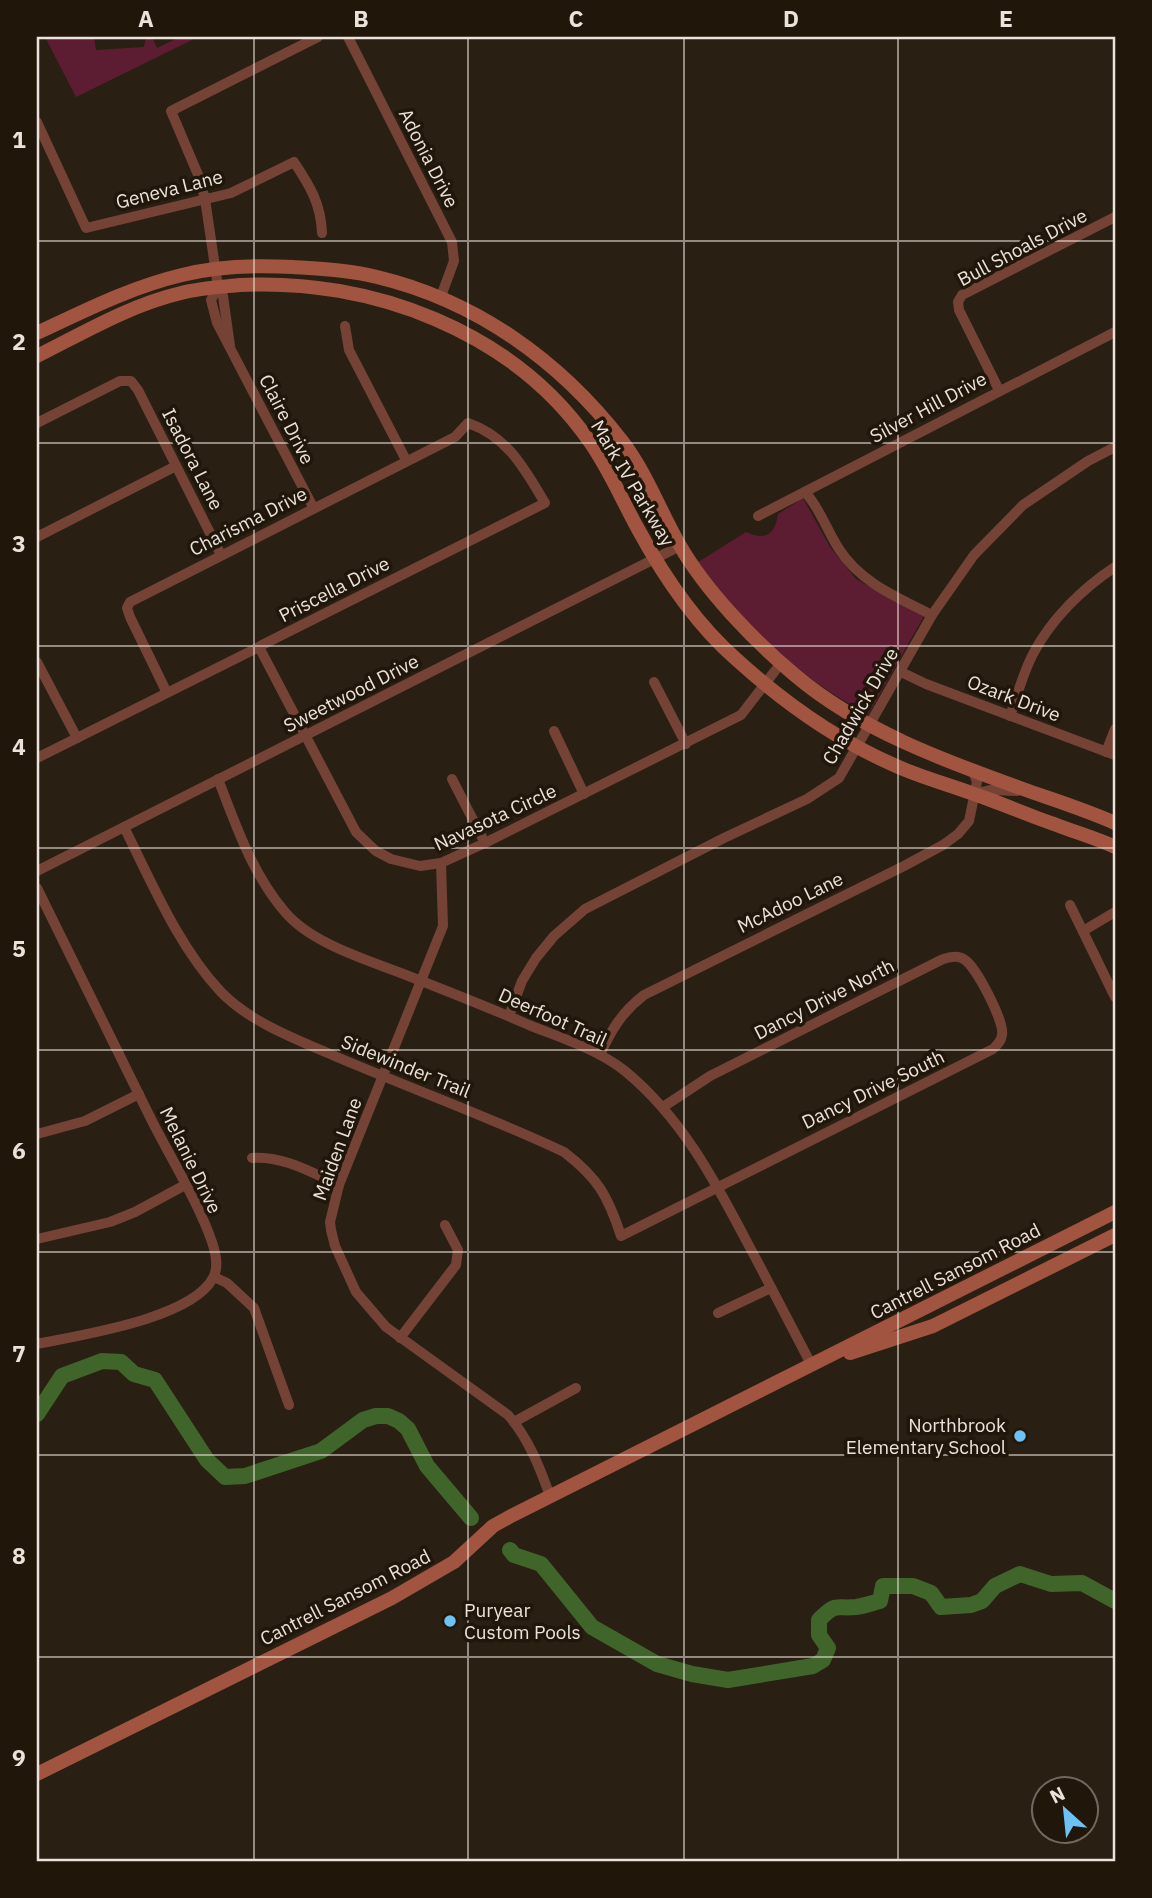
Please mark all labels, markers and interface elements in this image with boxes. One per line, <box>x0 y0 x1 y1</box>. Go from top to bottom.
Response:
text: A <box>138 3 154 33</box>
text: B <box>353 3 369 33</box>
text: C <box>569 3 584 33</box>
text: D <box>783 3 799 33</box>
text: E <box>999 3 1013 33</box>
street label: Adonia Drive <box>394 104 464 212</box>
text: 1 <box>12 124 26 154</box>
street label: Geneva Lane <box>113 164 225 214</box>
street label: Bull Shoals Drive <box>953 203 1091 291</box>
text: 2 <box>12 326 26 356</box>
street label: Silver Hill Drive <box>865 366 991 448</box>
street label: Claire Drive <box>254 370 320 468</box>
street label: Isadora Lane <box>157 404 229 514</box>
street label: Mark IV Parkway <box>586 415 680 551</box>
street label: Charisma Drive <box>185 481 311 561</box>
text: 3 <box>12 528 26 558</box>
street label: Priscella Drive <box>275 551 393 627</box>
street label: Chadwick Drive <box>817 643 903 769</box>
street label: Sweetwood Drive <box>279 649 423 737</box>
street label: Ozark Drive <box>964 669 1064 727</box>
text: 4 <box>12 731 26 761</box>
street label: Navasota Circle <box>430 778 560 856</box>
street label: McAdoo Lane <box>733 866 847 938</box>
text: 5 <box>12 933 26 963</box>
street label: Dancy Drive North <box>750 953 898 1045</box>
street label: Deerfoot Trail <box>495 982 611 1052</box>
street label: Sidewinder Trail <box>338 1029 474 1103</box>
street label: Dancy Drive South <box>798 1044 948 1134</box>
street label: Maiden Lane <box>307 1094 367 1204</box>
street label: Melanie Drive <box>155 1103 227 1217</box>
text: 6 <box>12 1135 26 1165</box>
street label: Cantrell Sansom Road <box>866 1218 1044 1324</box>
text: 7 <box>12 1338 26 1368</box>
place label: Northbrook Elementary School <box>846 1413 1006 1459</box>
marker: Northbrook Elementary School <box>1012 1428 1028 1444</box>
text: 8 <box>12 1540 26 1570</box>
street label: Cantrell Sansom Road <box>256 1544 434 1650</box>
place label: Puryear Custom Pools <box>464 1598 581 1644</box>
marker: Puryear Custom Pools <box>442 1613 458 1629</box>
text: 9 <box>12 1742 26 1772</box>
north arrow <box>1030 1776 1100 1846</box>
text: N <box>1046 1781 1069 1809</box>

